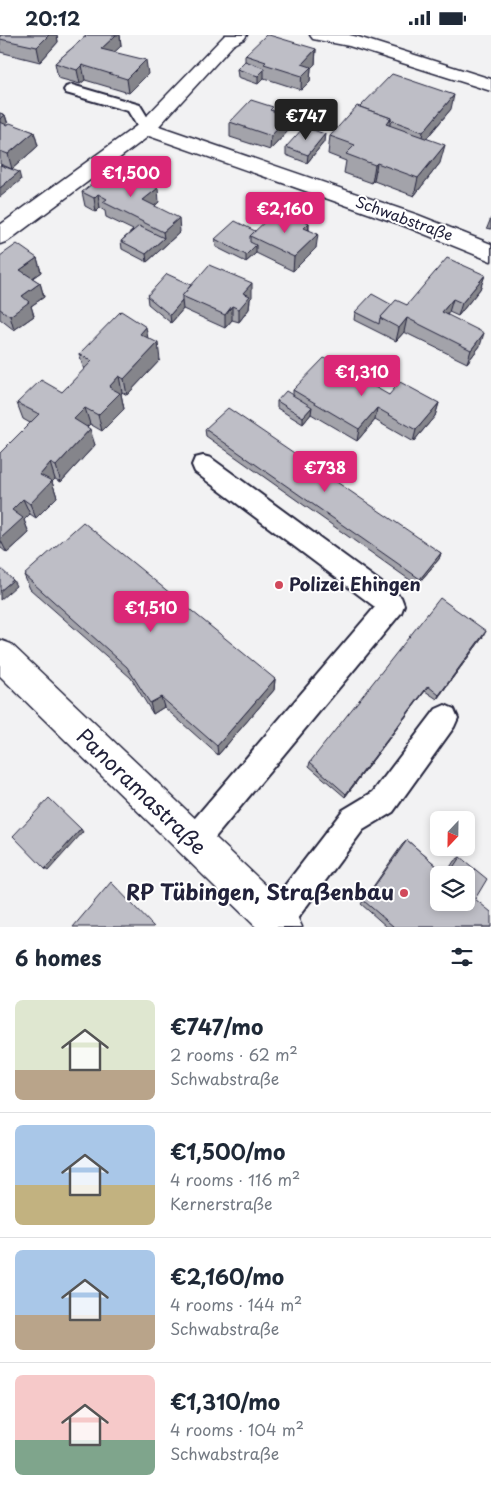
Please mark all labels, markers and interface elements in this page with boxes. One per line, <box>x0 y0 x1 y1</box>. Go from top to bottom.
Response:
text: 20:12 <box>25 4 80 32</box>
pin: €747 <box>276 99 336 141</box>
text: €747 <box>286 103 326 127</box>
pin: €1,500 <box>90 155 172 198</box>
text: €1,500 <box>102 160 160 184</box>
street label: Schwabstraße <box>352 189 457 246</box>
pin: €2,160 <box>244 191 326 234</box>
text: €2,160 <box>257 196 313 220</box>
pin: €1,310 <box>321 355 403 397</box>
text: €1,310 <box>335 359 389 383</box>
pin: €738 <box>295 451 355 493</box>
text: €738 <box>304 455 346 479</box>
place label: Polizei Ehingen <box>289 570 421 597</box>
marker: Polizei Ehingen <box>273 579 285 591</box>
pin: €1,510 <box>110 591 192 633</box>
text: €1,510 <box>125 595 177 619</box>
street label: Panoramastraße <box>70 720 215 861</box>
north arrow <box>430 811 475 856</box>
map controls <box>430 811 475 911</box>
button: layers <box>430 866 475 911</box>
place label: RP Tübingen, Straßenbau <box>126 875 394 907</box>
marker: RP Tübingen, Straßenbau <box>398 887 410 899</box>
text: 6 homes <box>15 941 101 973</box>
icon: filters <box>448 943 476 971</box>
text: €747/mo <box>170 1010 263 1042</box>
icon: home <box>55 1020 115 1080</box>
text: 2 rooms · 62 m² <box>170 1042 298 1066</box>
text: Schwabstraße <box>170 1066 279 1090</box>
text: €1,500/mo <box>170 1135 285 1167</box>
icon: home <box>55 1145 115 1205</box>
text: 4 rooms · 116 m² <box>170 1167 300 1191</box>
text: Kernerstraße <box>170 1191 273 1215</box>
text: €2,160/mo <box>170 1260 284 1292</box>
icon: home <box>55 1270 115 1330</box>
text: 4 rooms · 144 m² <box>170 1292 302 1316</box>
text: Schwabstraße <box>170 1316 279 1340</box>
text: €1,310/mo <box>170 1385 280 1417</box>
icon: home <box>55 1395 115 1455</box>
text: 4 rooms · 104 m² <box>170 1417 304 1441</box>
text: Schwabstraße <box>170 1441 279 1465</box>

